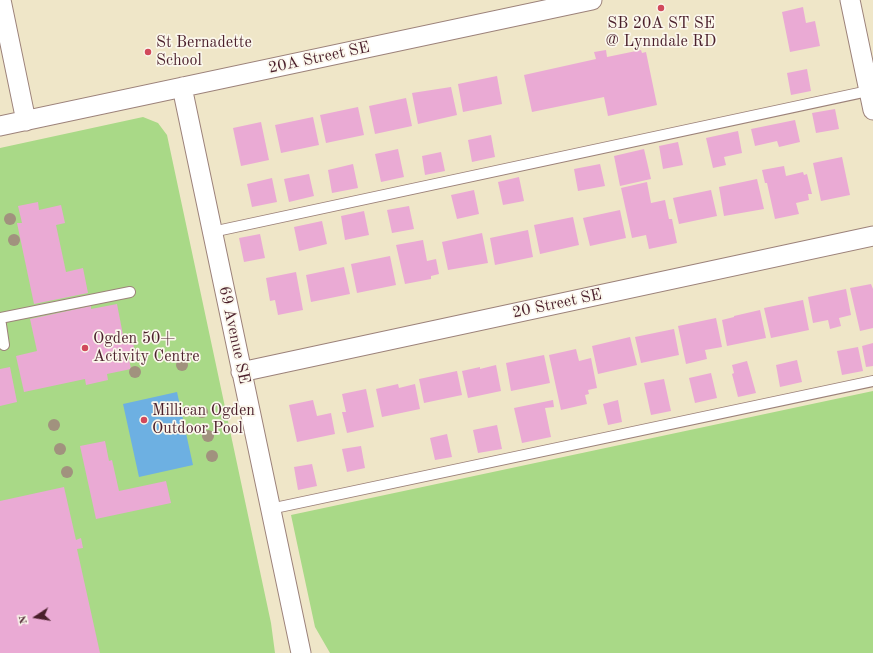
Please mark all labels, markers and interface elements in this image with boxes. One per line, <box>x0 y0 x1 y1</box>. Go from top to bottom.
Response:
marker: SB 20A ST SE @ Lynndale RD <box>656 3 666 13</box>
place label: SB 20A ST SE @ Lynndale RD <box>606 14 716 52</box>
place label: St Bernadette School <box>156 33 252 71</box>
street label: 20A Street SE <box>267 38 371 78</box>
marker: St Bernadette School <box>143 47 153 57</box>
street label: 69 Avenue SE <box>214 284 254 386</box>
street label: 20 Street SE <box>511 285 603 323</box>
place label: Ogden 50+ Activity Centre <box>93 329 200 367</box>
marker: Ogden 50+ Activity Centre <box>80 343 90 353</box>
place label: Millican Ogden Outdoor Pool <box>152 401 255 439</box>
marker: Millican Ogden Outdoor Pool <box>139 415 149 425</box>
north arrow <box>16 597 56 637</box>
text: N <box>18 614 30 625</box>

